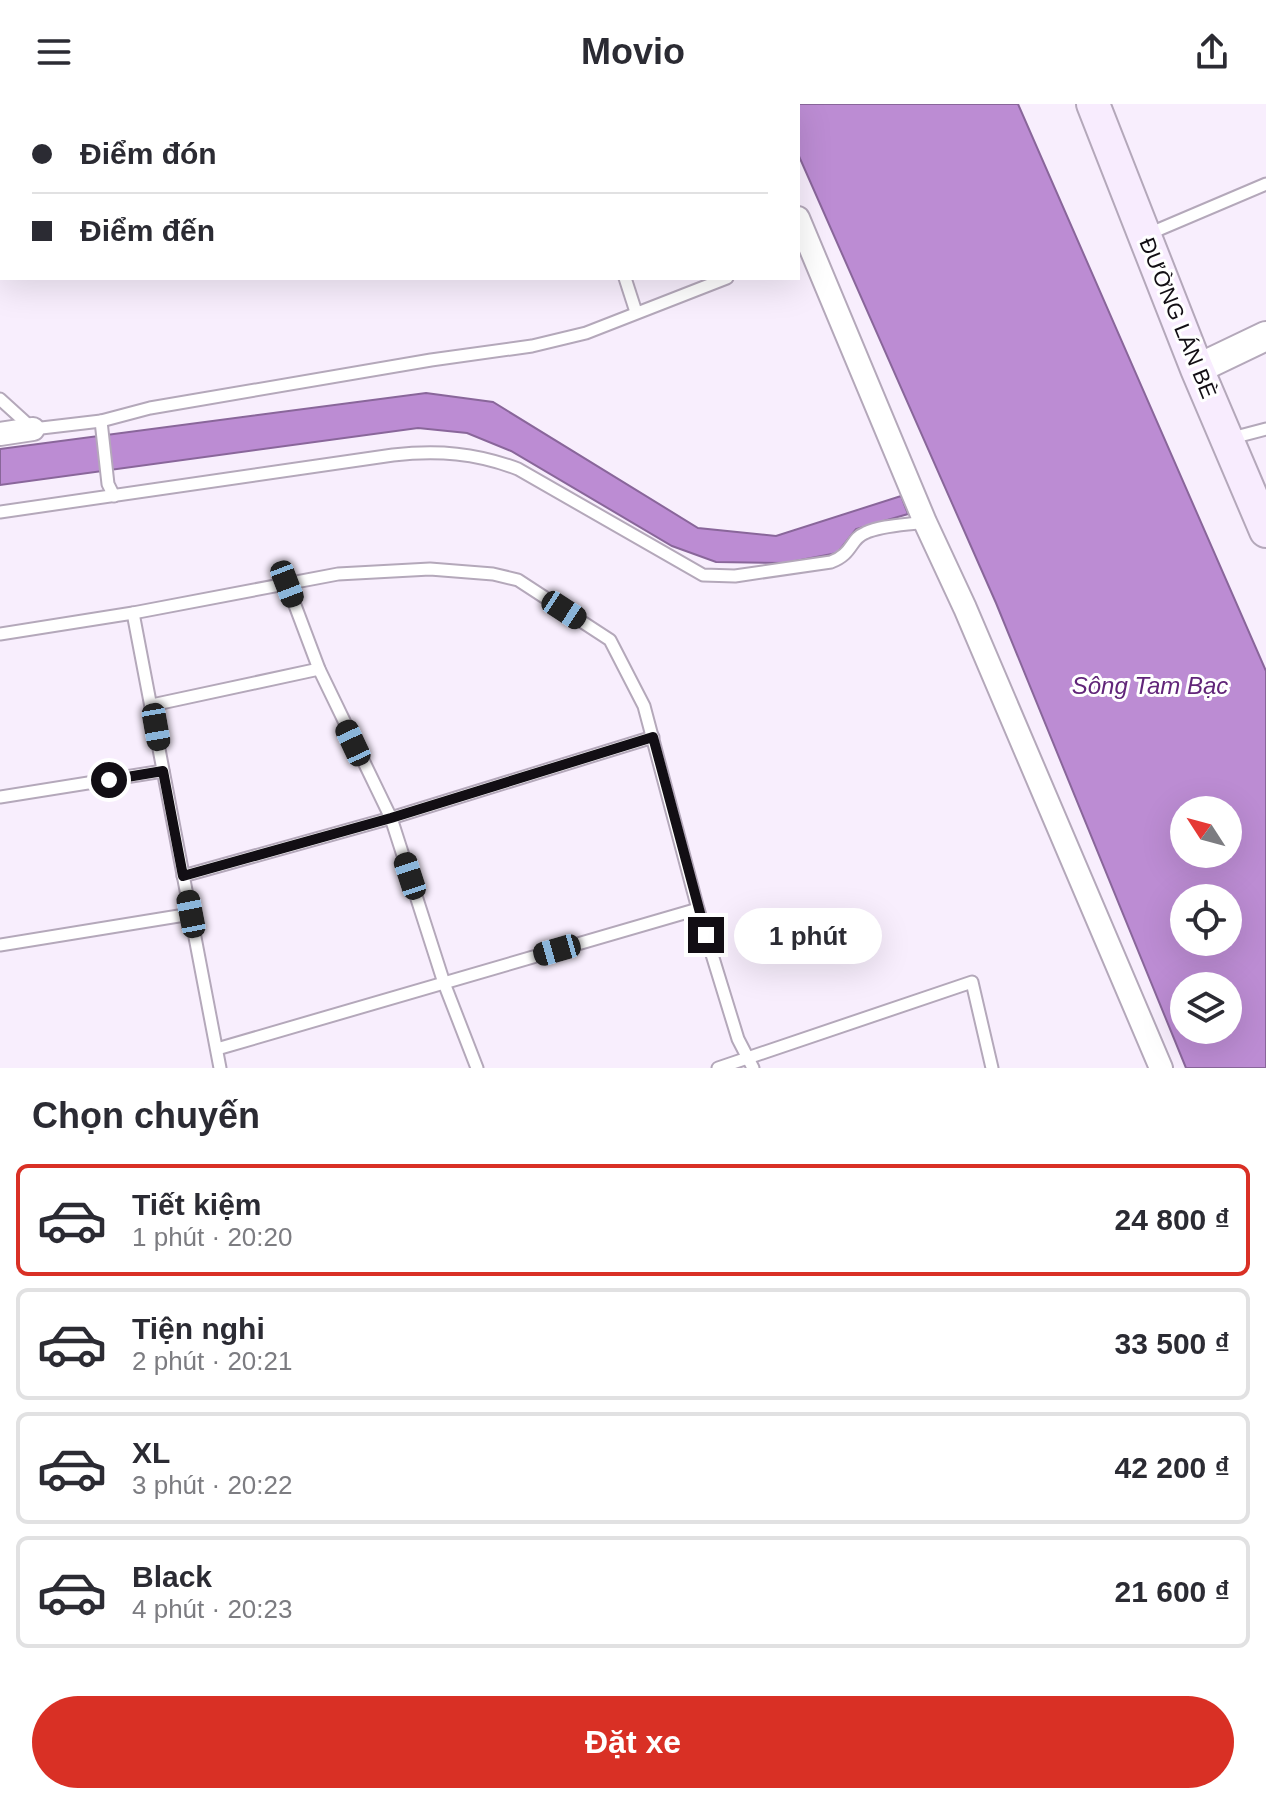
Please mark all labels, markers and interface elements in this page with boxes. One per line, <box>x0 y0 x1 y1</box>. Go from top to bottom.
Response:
icon: menu <box>32 30 76 74</box>
icon: share <box>1190 30 1234 74</box>
text: Movio <box>581 31 685 72</box>
text: Điểm đón <box>80 137 217 170</box>
text: Điểm đến <box>80 214 215 247</box>
street label: ĐƯỜNG LÁN BÈ <box>1134 234 1222 402</box>
car <box>267 557 307 611</box>
car <box>537 587 591 633</box>
water label: Sông Tam Bạc <box>1072 672 1228 699</box>
car <box>140 701 172 753</box>
car <box>332 716 374 770</box>
route start <box>91 762 127 798</box>
north arrow <box>1170 796 1242 868</box>
map controls <box>1170 796 1242 1044</box>
car <box>391 849 429 903</box>
button: locate <box>1170 884 1242 956</box>
car <box>175 888 207 940</box>
callout: 1 phút <box>734 907 882 963</box>
route end <box>688 917 724 953</box>
text: 1 phút <box>769 921 847 951</box>
car <box>531 932 583 968</box>
button: layers <box>1170 972 1242 1044</box>
text: Chọn chuyến <box>32 1095 260 1136</box>
icon: car <box>36 1184 108 1256</box>
text: Tiết kiệm <box>132 1188 262 1221</box>
text: 24 800 ₫ <box>1115 1203 1230 1236</box>
text: 1 phút · 20:20 <box>132 1222 292 1252</box>
icon: car <box>36 1308 108 1380</box>
text: Tiện nghi <box>132 1312 265 1345</box>
text: 33 500 ₫ <box>1115 1327 1230 1360</box>
text: 2 phút · 20:21 <box>132 1346 292 1376</box>
icon: car <box>36 1432 108 1504</box>
text: XL <box>132 1436 170 1469</box>
text: 42 200 ₫ <box>1115 1451 1230 1484</box>
text: 3 phút · 20:22 <box>132 1470 292 1500</box>
icon: car <box>36 1556 108 1628</box>
text: Black <box>132 1560 212 1593</box>
text: 21 600 ₫ <box>1115 1575 1230 1608</box>
text: 4 phút · 20:23 <box>132 1594 292 1624</box>
button: Đặt xe <box>32 1696 1234 1788</box>

